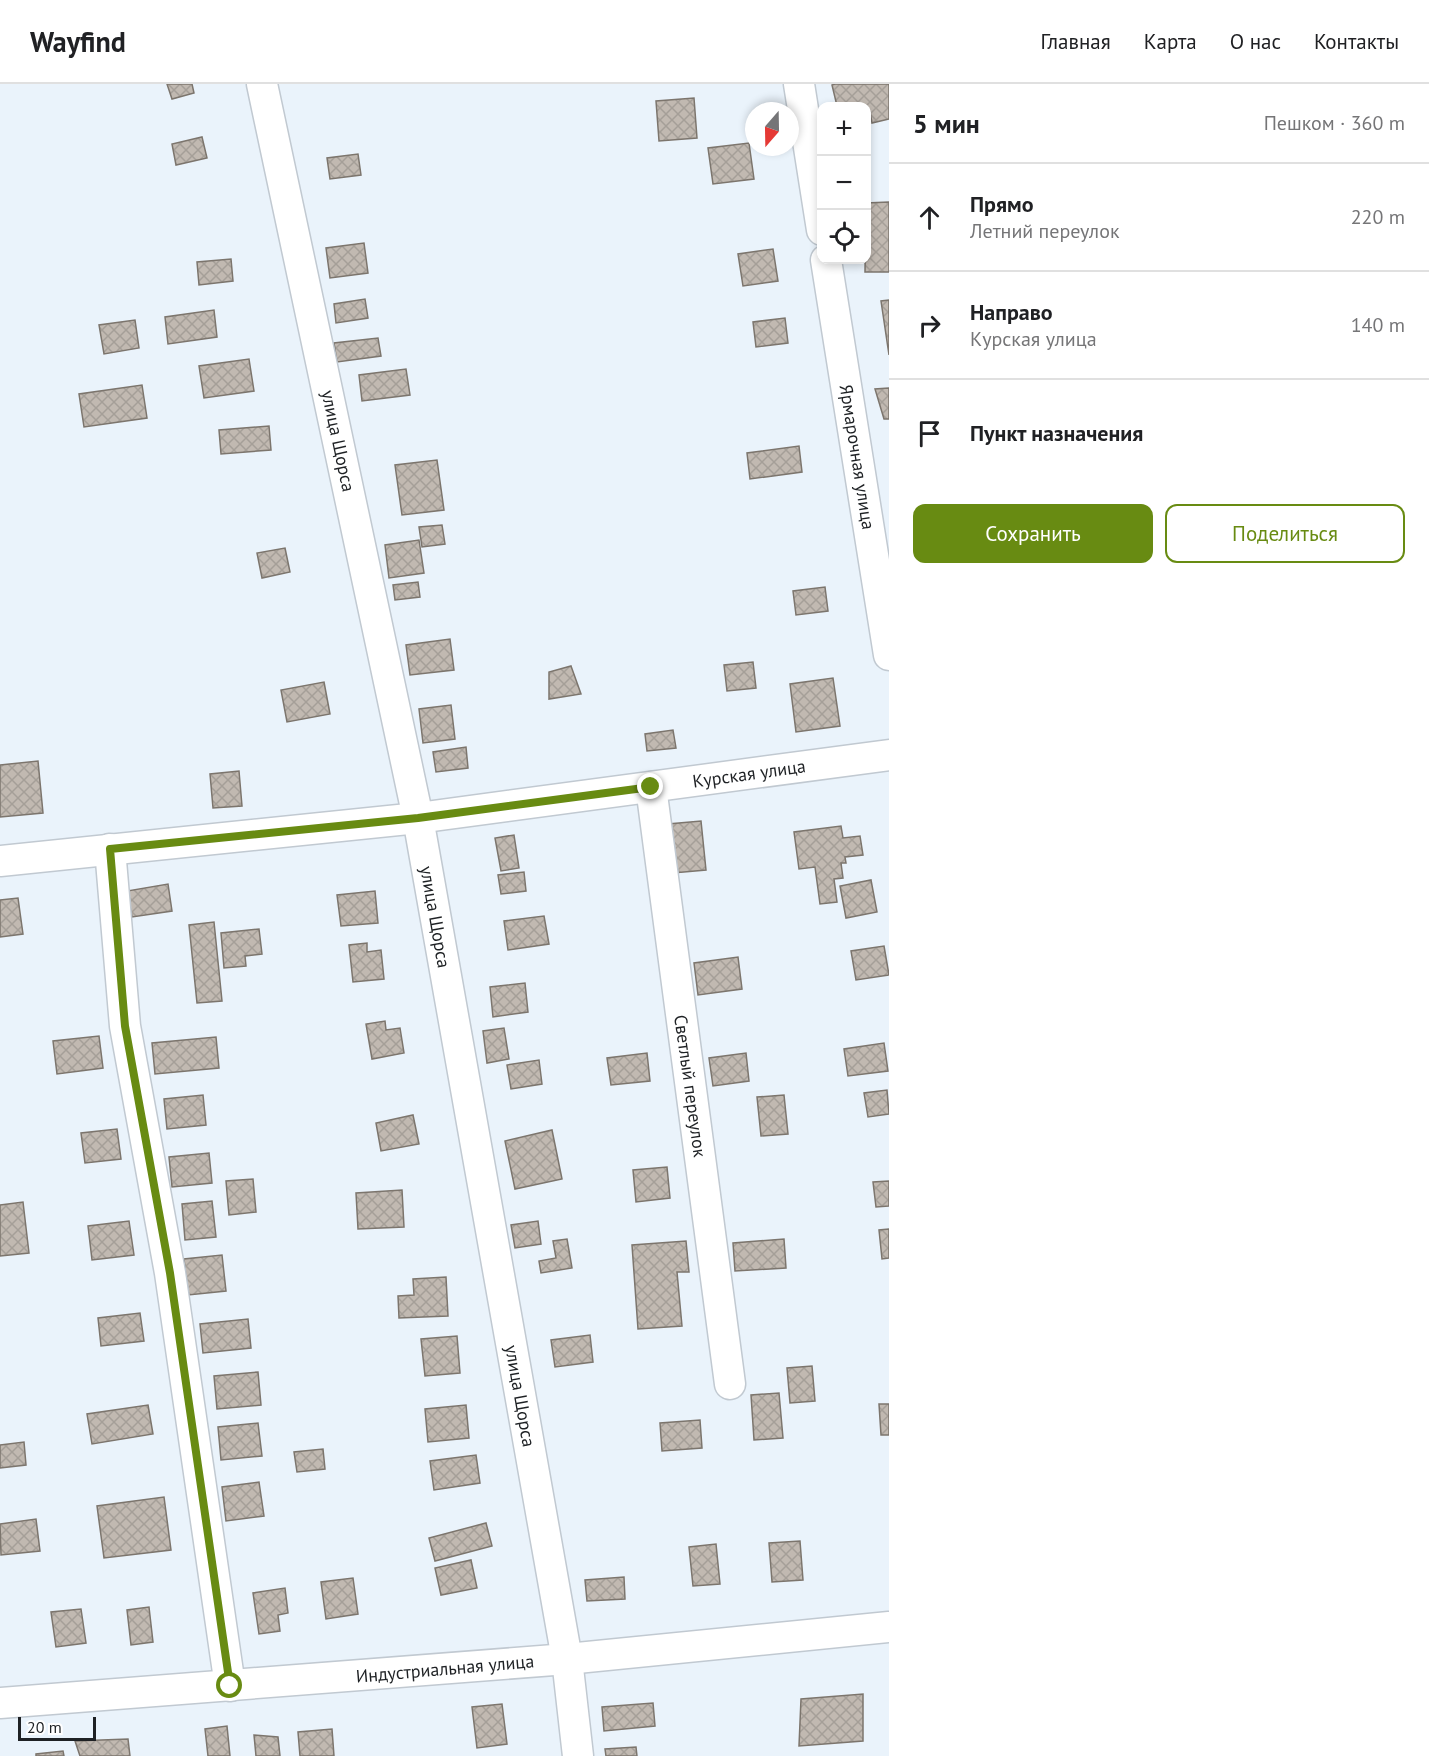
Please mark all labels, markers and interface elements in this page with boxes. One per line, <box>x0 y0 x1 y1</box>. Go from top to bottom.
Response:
text: Wayfind <box>30 23 126 60</box>
text: Главная <box>1040 28 1111 55</box>
text: Карта <box>1144 28 1197 55</box>
text: О нас <box>1230 28 1281 55</box>
text: Контакты <box>1314 28 1399 55</box>
north arrow <box>745 102 799 156</box>
map controls <box>817 102 871 264</box>
button: + <box>817 102 871 156</box>
text: 5 мин <box>913 107 980 140</box>
text: Пешком · 360 m <box>1264 110 1405 136</box>
button: − <box>817 156 871 210</box>
text: Прямо <box>970 190 1033 218</box>
icon: ahead <box>913 201 946 234</box>
text: 220 m <box>1351 204 1405 230</box>
button: locate <box>817 210 871 264</box>
text: Летний переулок <box>970 218 1119 244</box>
text: Направо <box>970 298 1053 326</box>
icon: right <box>913 309 946 342</box>
text: 140 m <box>1351 312 1405 338</box>
text: Курская улица <box>970 326 1097 352</box>
street label: Ярмарочная улица <box>835 383 880 531</box>
street label: улица Щорса <box>317 388 360 494</box>
icon: arrive <box>913 417 946 450</box>
text: Пункт назначения <box>970 419 1143 447</box>
button: Сохранить <box>913 504 1153 563</box>
button: Поделиться <box>1165 504 1405 563</box>
street label: Курская улица <box>691 754 807 793</box>
route end <box>637 773 663 799</box>
street label: улица Щорса <box>415 864 456 970</box>
street label: Светлый переулок <box>669 1013 712 1159</box>
street label: улица Щорса <box>500 1343 541 1449</box>
street label: Индустриальная улица <box>355 1649 535 1688</box>
route start <box>216 1672 242 1698</box>
scale bar <box>18 1714 96 1742</box>
text: 20 m <box>27 1717 62 1737</box>

